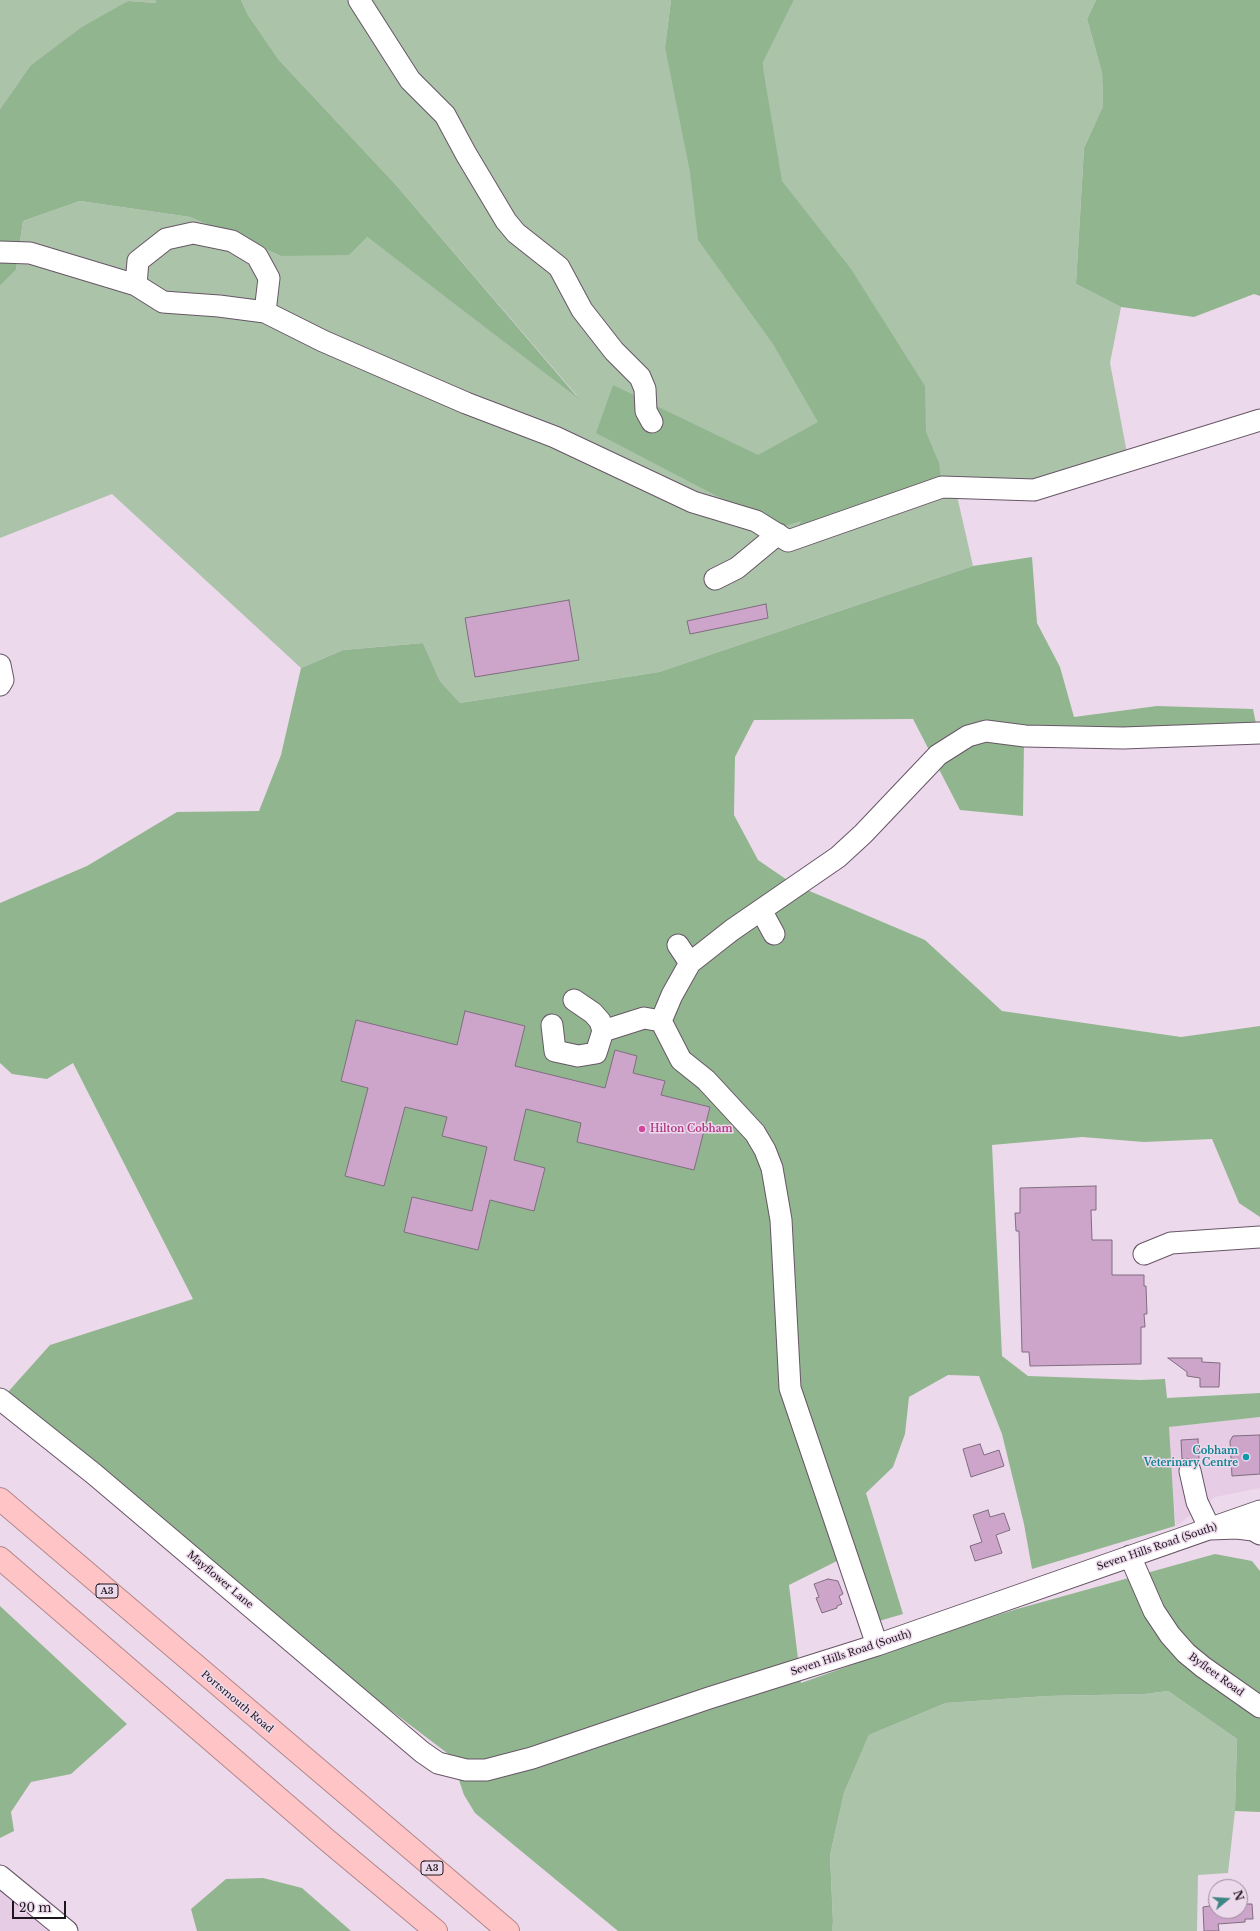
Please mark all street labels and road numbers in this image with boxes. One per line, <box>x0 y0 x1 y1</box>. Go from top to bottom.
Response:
street label: Seven Hills Road (South) <box>1095 1521 1219 1573</box>
street label: Mayflower Lane <box>184 1549 256 1611</box>
road number: A3 <box>96 1584 118 1598</box>
street label: Seven Hills Road (South) <box>789 1628 913 1678</box>
street label: Byfleet Road <box>1186 1651 1246 1699</box>
street label: Portsmouth Road <box>199 1668 275 1736</box>
road number: A3 <box>421 1861 443 1875</box>

